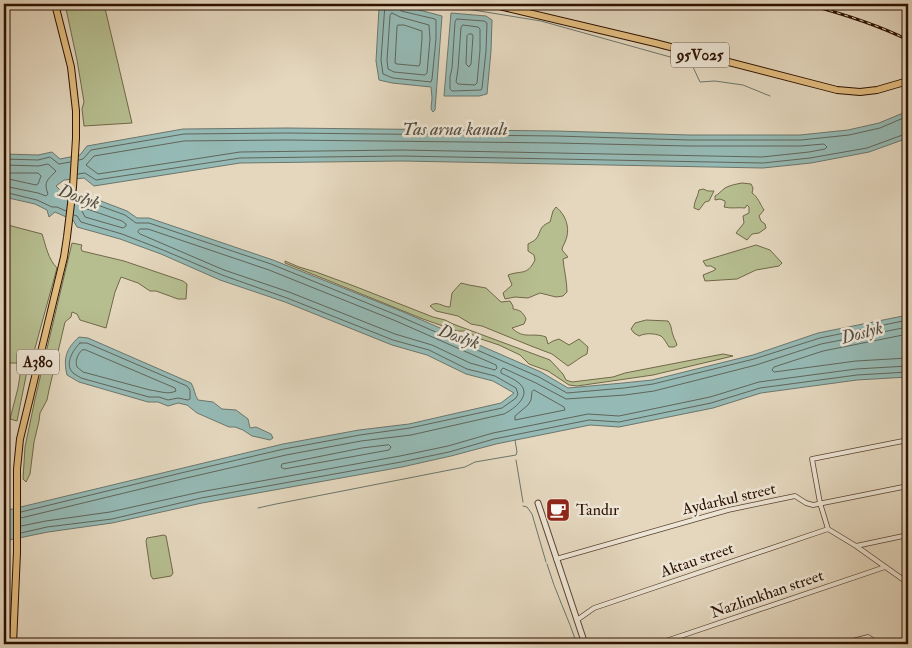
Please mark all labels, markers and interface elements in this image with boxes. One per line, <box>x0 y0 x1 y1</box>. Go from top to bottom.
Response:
road number: 95V025 <box>671 42 729 68</box>
water label: Tas arna kanalı <box>402 118 508 141</box>
water label: Doslyk <box>54 179 103 215</box>
water label: Doslyk <box>838 316 885 350</box>
water label: Doslyk <box>434 319 483 355</box>
road number: A380 <box>17 350 59 374</box>
street label: Aydarkul street <box>679 479 778 520</box>
cafe icon: Tandır <box>545 497 571 523</box>
place label: Tandır <box>576 500 619 520</box>
street label: Aktau street <box>657 538 736 582</box>
street label: Nazlimkhan street <box>708 565 826 623</box>

